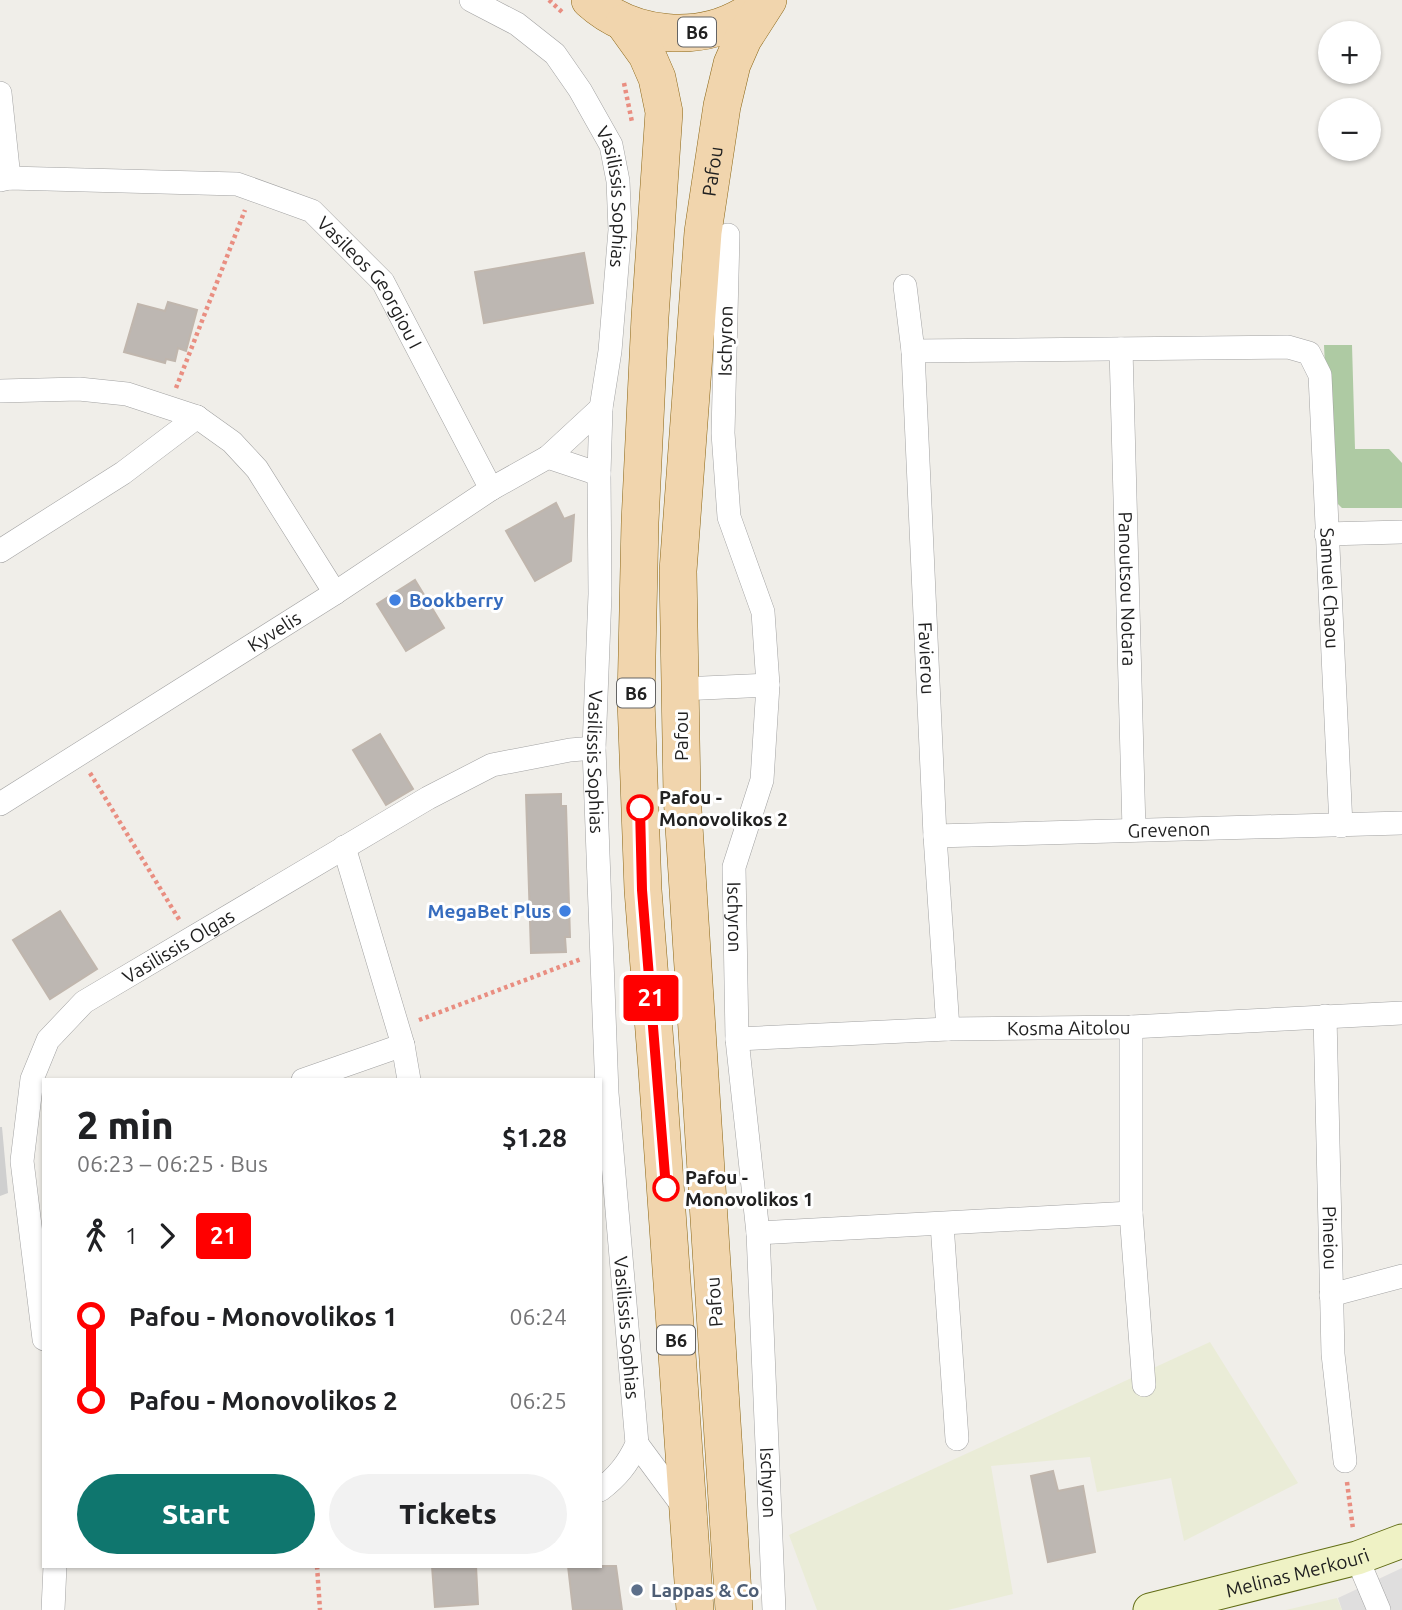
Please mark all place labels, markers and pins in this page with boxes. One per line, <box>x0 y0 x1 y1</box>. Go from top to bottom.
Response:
place label: Bookberry <box>409 589 504 611</box>
marker: Bookberry <box>387 592 403 608</box>
place label: Pafou - Monovolikos 2 <box>659 786 788 830</box>
marker: Pafou - Monovolikos 2 <box>627 795 653 821</box>
place label: MegaBet Plus <box>428 900 551 922</box>
marker: MegaBet Plus <box>557 903 573 919</box>
place label: Pafou - Monovolikos 1 <box>685 1166 814 1210</box>
marker: Pafou - Monovolikos 1 <box>653 1175 679 1201</box>
place label: Lappas & Co <box>651 1579 760 1601</box>
marker: Lappas & Co <box>629 1582 645 1598</box>

